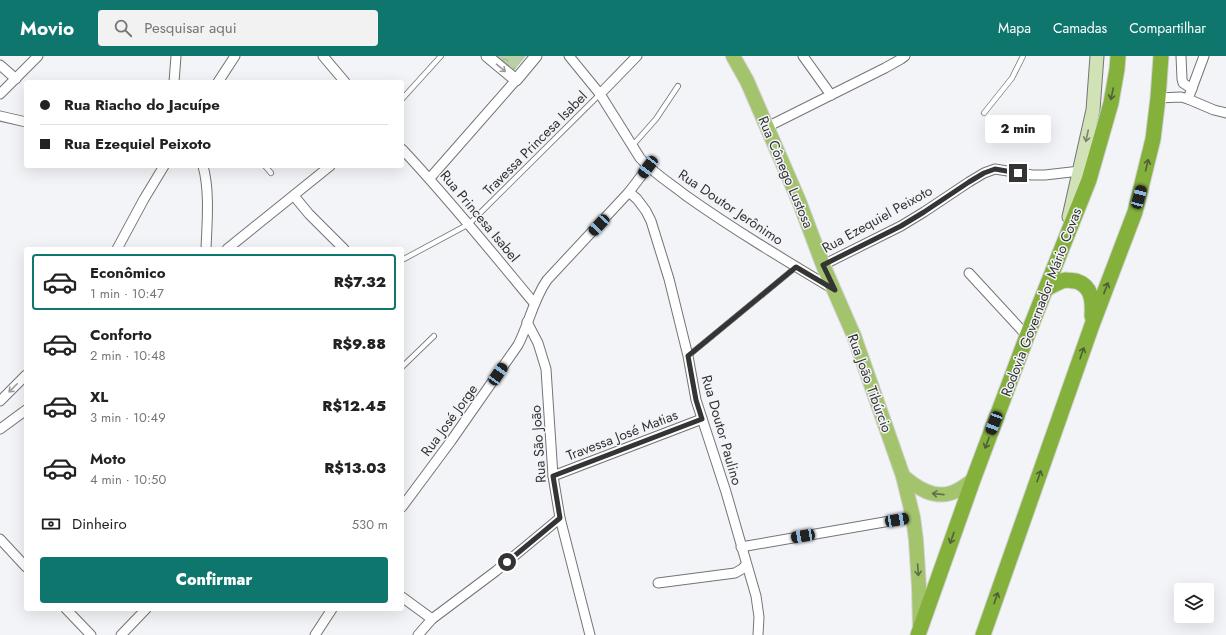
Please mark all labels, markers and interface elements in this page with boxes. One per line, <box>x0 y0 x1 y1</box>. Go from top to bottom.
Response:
search box <box>98 10 378 46</box>
text: Movio <box>20 15 74 42</box>
icon: search <box>112 17 134 39</box>
text: Pesquisar aqui <box>144 17 237 39</box>
text: Mapa <box>998 18 1031 38</box>
text: Camadas <box>1053 18 1107 38</box>
text: Compartilhar <box>1129 18 1206 38</box>
one-way arrow <box>496 64 507 73</box>
street label: Travessa Princesa Isabel <box>478 86 592 200</box>
one-way arrow <box>1108 88 1116 101</box>
text: Rua Riacho do Jacuípe <box>64 94 220 116</box>
street label: Rua Cônego Lustosa <box>753 113 819 231</box>
callout: 2 min <box>985 115 1051 143</box>
text: 2 min <box>1001 119 1035 138</box>
one-way arrow <box>1083 129 1091 142</box>
text: Rua Ezequiel Peixoto <box>64 133 211 155</box>
car <box>636 154 660 180</box>
one-way arrow <box>1143 159 1151 172</box>
street label: Rua Doutor Jerônimo <box>674 164 788 250</box>
route end <box>1009 164 1027 182</box>
street label: Rua Princesa Isabel <box>436 166 524 266</box>
street label: Rua Ezequiel Peixoto <box>818 180 936 258</box>
car <box>1130 184 1148 210</box>
street label: Rodovia Governador Mário Covas <box>996 204 1086 399</box>
car <box>586 212 612 238</box>
text: Econômico <box>90 262 165 284</box>
icon: car <box>42 264 78 300</box>
text: R$7.32 <box>334 271 386 293</box>
one-way arrow <box>1102 283 1110 295</box>
text: 1 min · 10:47 <box>90 284 164 303</box>
text: Conforto <box>90 324 152 346</box>
icon: car <box>42 326 78 362</box>
street label: Rua João Tibúrcio <box>843 331 897 436</box>
text: R$9.88 <box>333 333 386 355</box>
text: 2 min · 10:48 <box>90 346 166 365</box>
one-way arrow <box>1079 346 1086 359</box>
car <box>486 361 510 387</box>
street label: Rua Doutor Paulino <box>697 373 747 488</box>
street label: Rua José Jorge <box>416 380 482 460</box>
one-way arrow <box>8 383 18 393</box>
text: XL <box>90 386 108 408</box>
icon: car <box>42 388 78 424</box>
text: R$12.45 <box>322 395 386 417</box>
street label: Rua São João <box>525 404 551 484</box>
street label: Travessa José Matias <box>563 404 681 465</box>
text: 3 min · 10:49 <box>90 408 166 427</box>
car <box>984 410 1004 436</box>
one-way arrow <box>982 437 990 449</box>
text: Moto <box>90 448 126 470</box>
icon: car <box>42 450 78 486</box>
text: R$13.03 <box>324 457 386 479</box>
one-way arrow <box>1036 469 1043 482</box>
text: 4 min · 10:50 <box>90 470 166 489</box>
one-way arrow <box>931 490 944 497</box>
car <box>884 512 910 528</box>
icon: cash <box>40 513 62 535</box>
text: Dinheiro <box>72 513 127 535</box>
text: 530 m <box>352 515 388 534</box>
car <box>790 528 816 544</box>
one-way arrow <box>948 532 956 544</box>
route start <box>498 553 516 571</box>
button: Confirmar <box>40 557 388 603</box>
one-way arrow <box>914 563 921 576</box>
map controls <box>1174 583 1214 623</box>
button: layers <box>1174 583 1214 623</box>
one-way arrow <box>993 592 1000 605</box>

